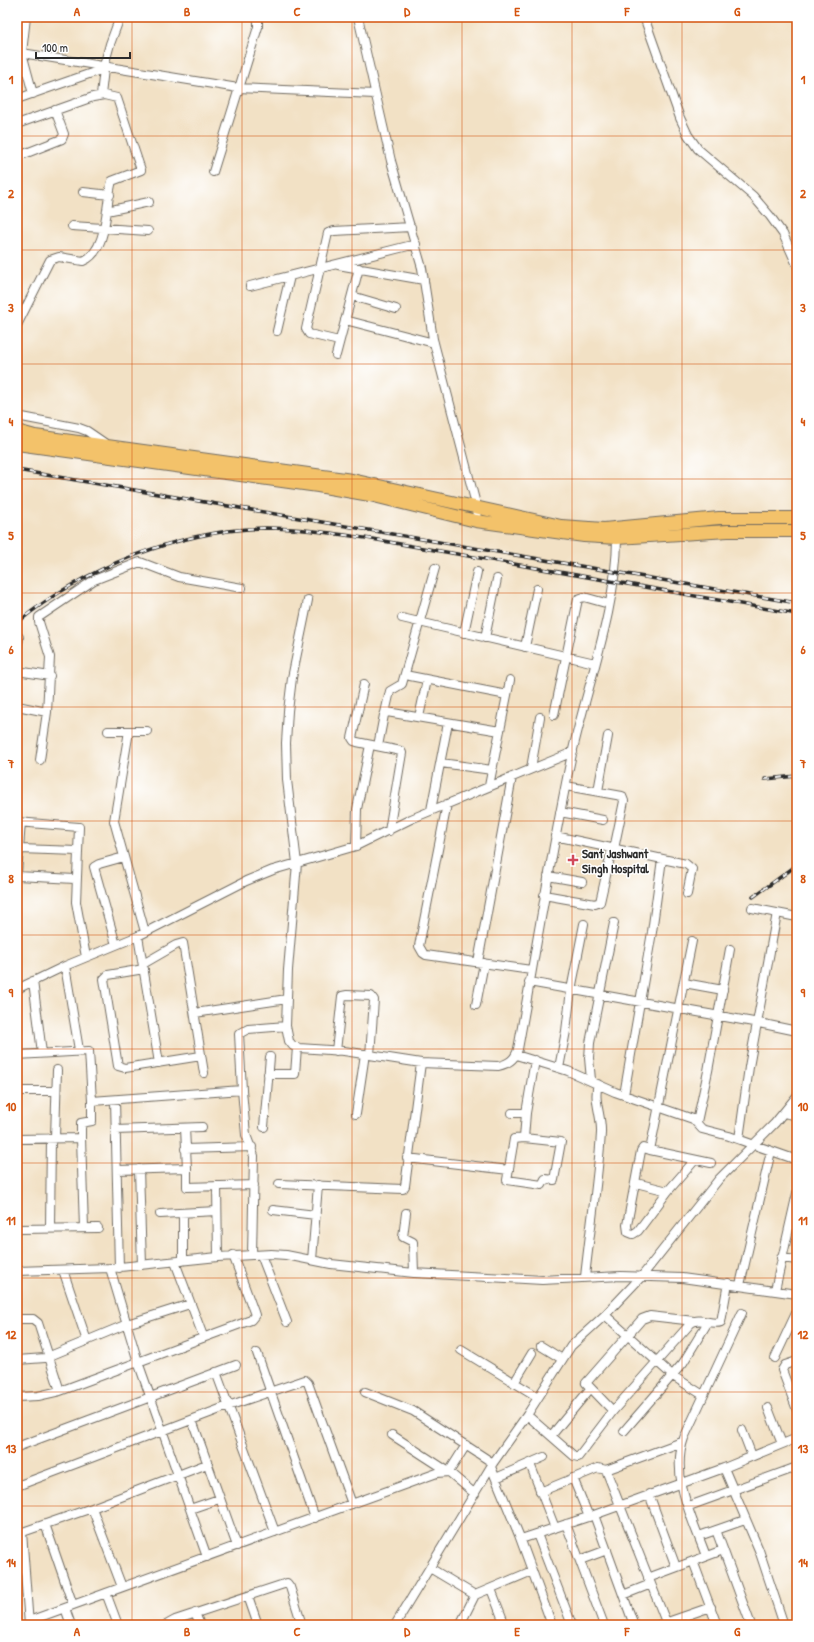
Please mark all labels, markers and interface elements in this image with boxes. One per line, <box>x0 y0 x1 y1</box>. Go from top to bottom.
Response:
text: A <box>74 2 81 20</box>
text: B <box>184 2 191 20</box>
text: C <box>293 2 301 20</box>
text: D <box>404 2 411 20</box>
text: E <box>514 2 520 20</box>
text: F <box>624 2 631 20</box>
text: G <box>734 2 741 20</box>
scale bar <box>36 34 130 60</box>
text: 100 m <box>42 39 68 56</box>
text: 1 <box>9 70 14 88</box>
text: 1 <box>801 70 806 88</box>
text: 2 <box>8 184 15 202</box>
text: 2 <box>800 184 807 202</box>
text: 3 <box>8 298 14 316</box>
text: 3 <box>800 298 806 316</box>
text: 4 <box>9 412 14 430</box>
text: 4 <box>801 412 806 430</box>
text: 5 <box>8 526 14 544</box>
text: 5 <box>800 526 806 544</box>
text: 6 <box>8 640 14 658</box>
text: 6 <box>800 640 806 658</box>
text: 7 <box>7 754 15 772</box>
text: 7 <box>799 754 807 772</box>
place label: Sant Jashwant Singh Hospital <box>582 844 649 878</box>
marker: Sant Jashwant Singh Hospital <box>567 854 579 866</box>
text: 8 <box>8 869 14 887</box>
text: 8 <box>800 869 806 887</box>
text: 9 <box>9 983 14 1001</box>
text: 9 <box>801 983 806 1001</box>
text: 10 <box>6 1097 16 1115</box>
text: 10 <box>798 1097 808 1115</box>
text: 11 <box>6 1211 16 1229</box>
text: 11 <box>798 1211 808 1229</box>
text: 12 <box>6 1325 17 1343</box>
text: 12 <box>798 1325 809 1343</box>
text: 13 <box>6 1439 16 1457</box>
text: 13 <box>798 1439 808 1457</box>
text: 14 <box>6 1553 16 1571</box>
text: 14 <box>798 1553 808 1571</box>
text: A <box>74 1622 81 1640</box>
text: B <box>184 1622 191 1640</box>
text: C <box>293 1622 301 1640</box>
text: D <box>404 1622 411 1640</box>
text: E <box>514 1622 520 1640</box>
text: F <box>624 1622 631 1640</box>
text: G <box>734 1622 741 1640</box>

